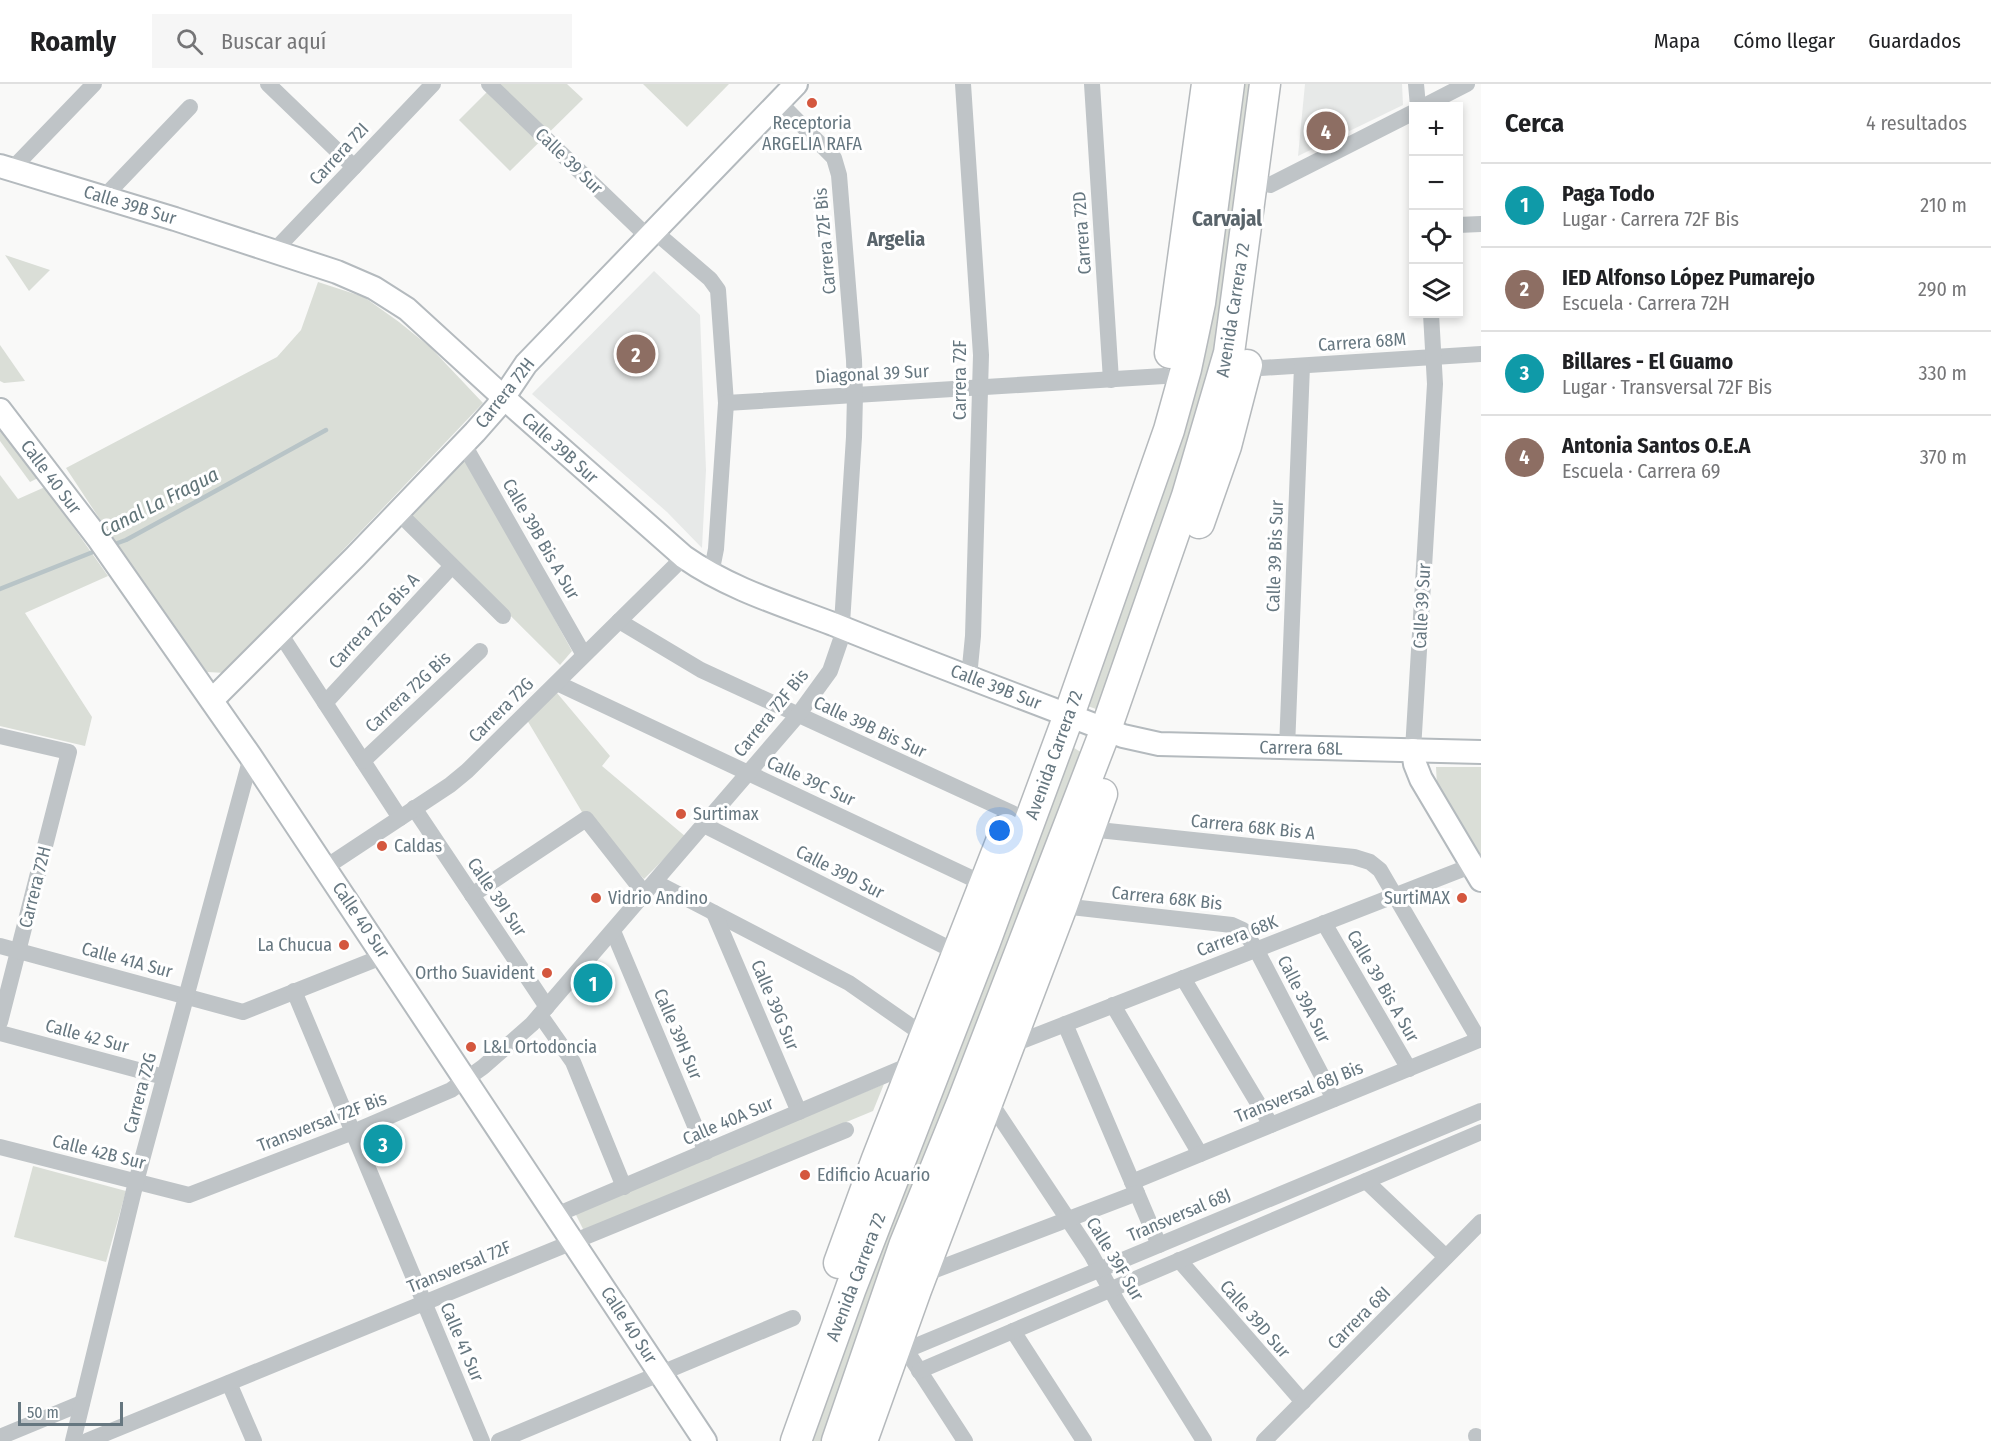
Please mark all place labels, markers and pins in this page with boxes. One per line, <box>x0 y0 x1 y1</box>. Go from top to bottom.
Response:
marker: Receptoria ARGELIA RAFA <box>805 96 819 110</box>
pin: 4 <box>1306 108 1346 154</box>
place label: Receptoria ARGELIA RAFA <box>762 112 863 155</box>
pin: 2 <box>616 332 656 376</box>
place label: Surtimax <box>693 803 759 825</box>
marker: Surtimax <box>674 807 688 821</box>
place label: Caldas <box>394 835 443 857</box>
marker: Caldas <box>375 839 389 853</box>
place label: Vidrio Andino <box>608 887 708 909</box>
place label: SurtiMAX <box>1384 887 1450 909</box>
marker: Vidrio Andino <box>589 891 603 905</box>
marker: SurtiMAX <box>1455 891 1469 905</box>
place label: La Chucua <box>257 934 332 956</box>
marker: La Chucua <box>337 938 351 952</box>
pin: 1 <box>574 960 612 1006</box>
place label: Ortho Suavident <box>415 962 535 984</box>
marker: Ortho Suavident <box>540 966 554 980</box>
place label: L&L Ortodoncia <box>483 1036 597 1058</box>
marker: L&L Ortodoncia <box>464 1040 478 1054</box>
pin: 3 <box>364 1122 403 1166</box>
place label: Edificio Acuario <box>817 1164 930 1186</box>
marker: Edificio Acuario <box>798 1168 812 1182</box>

